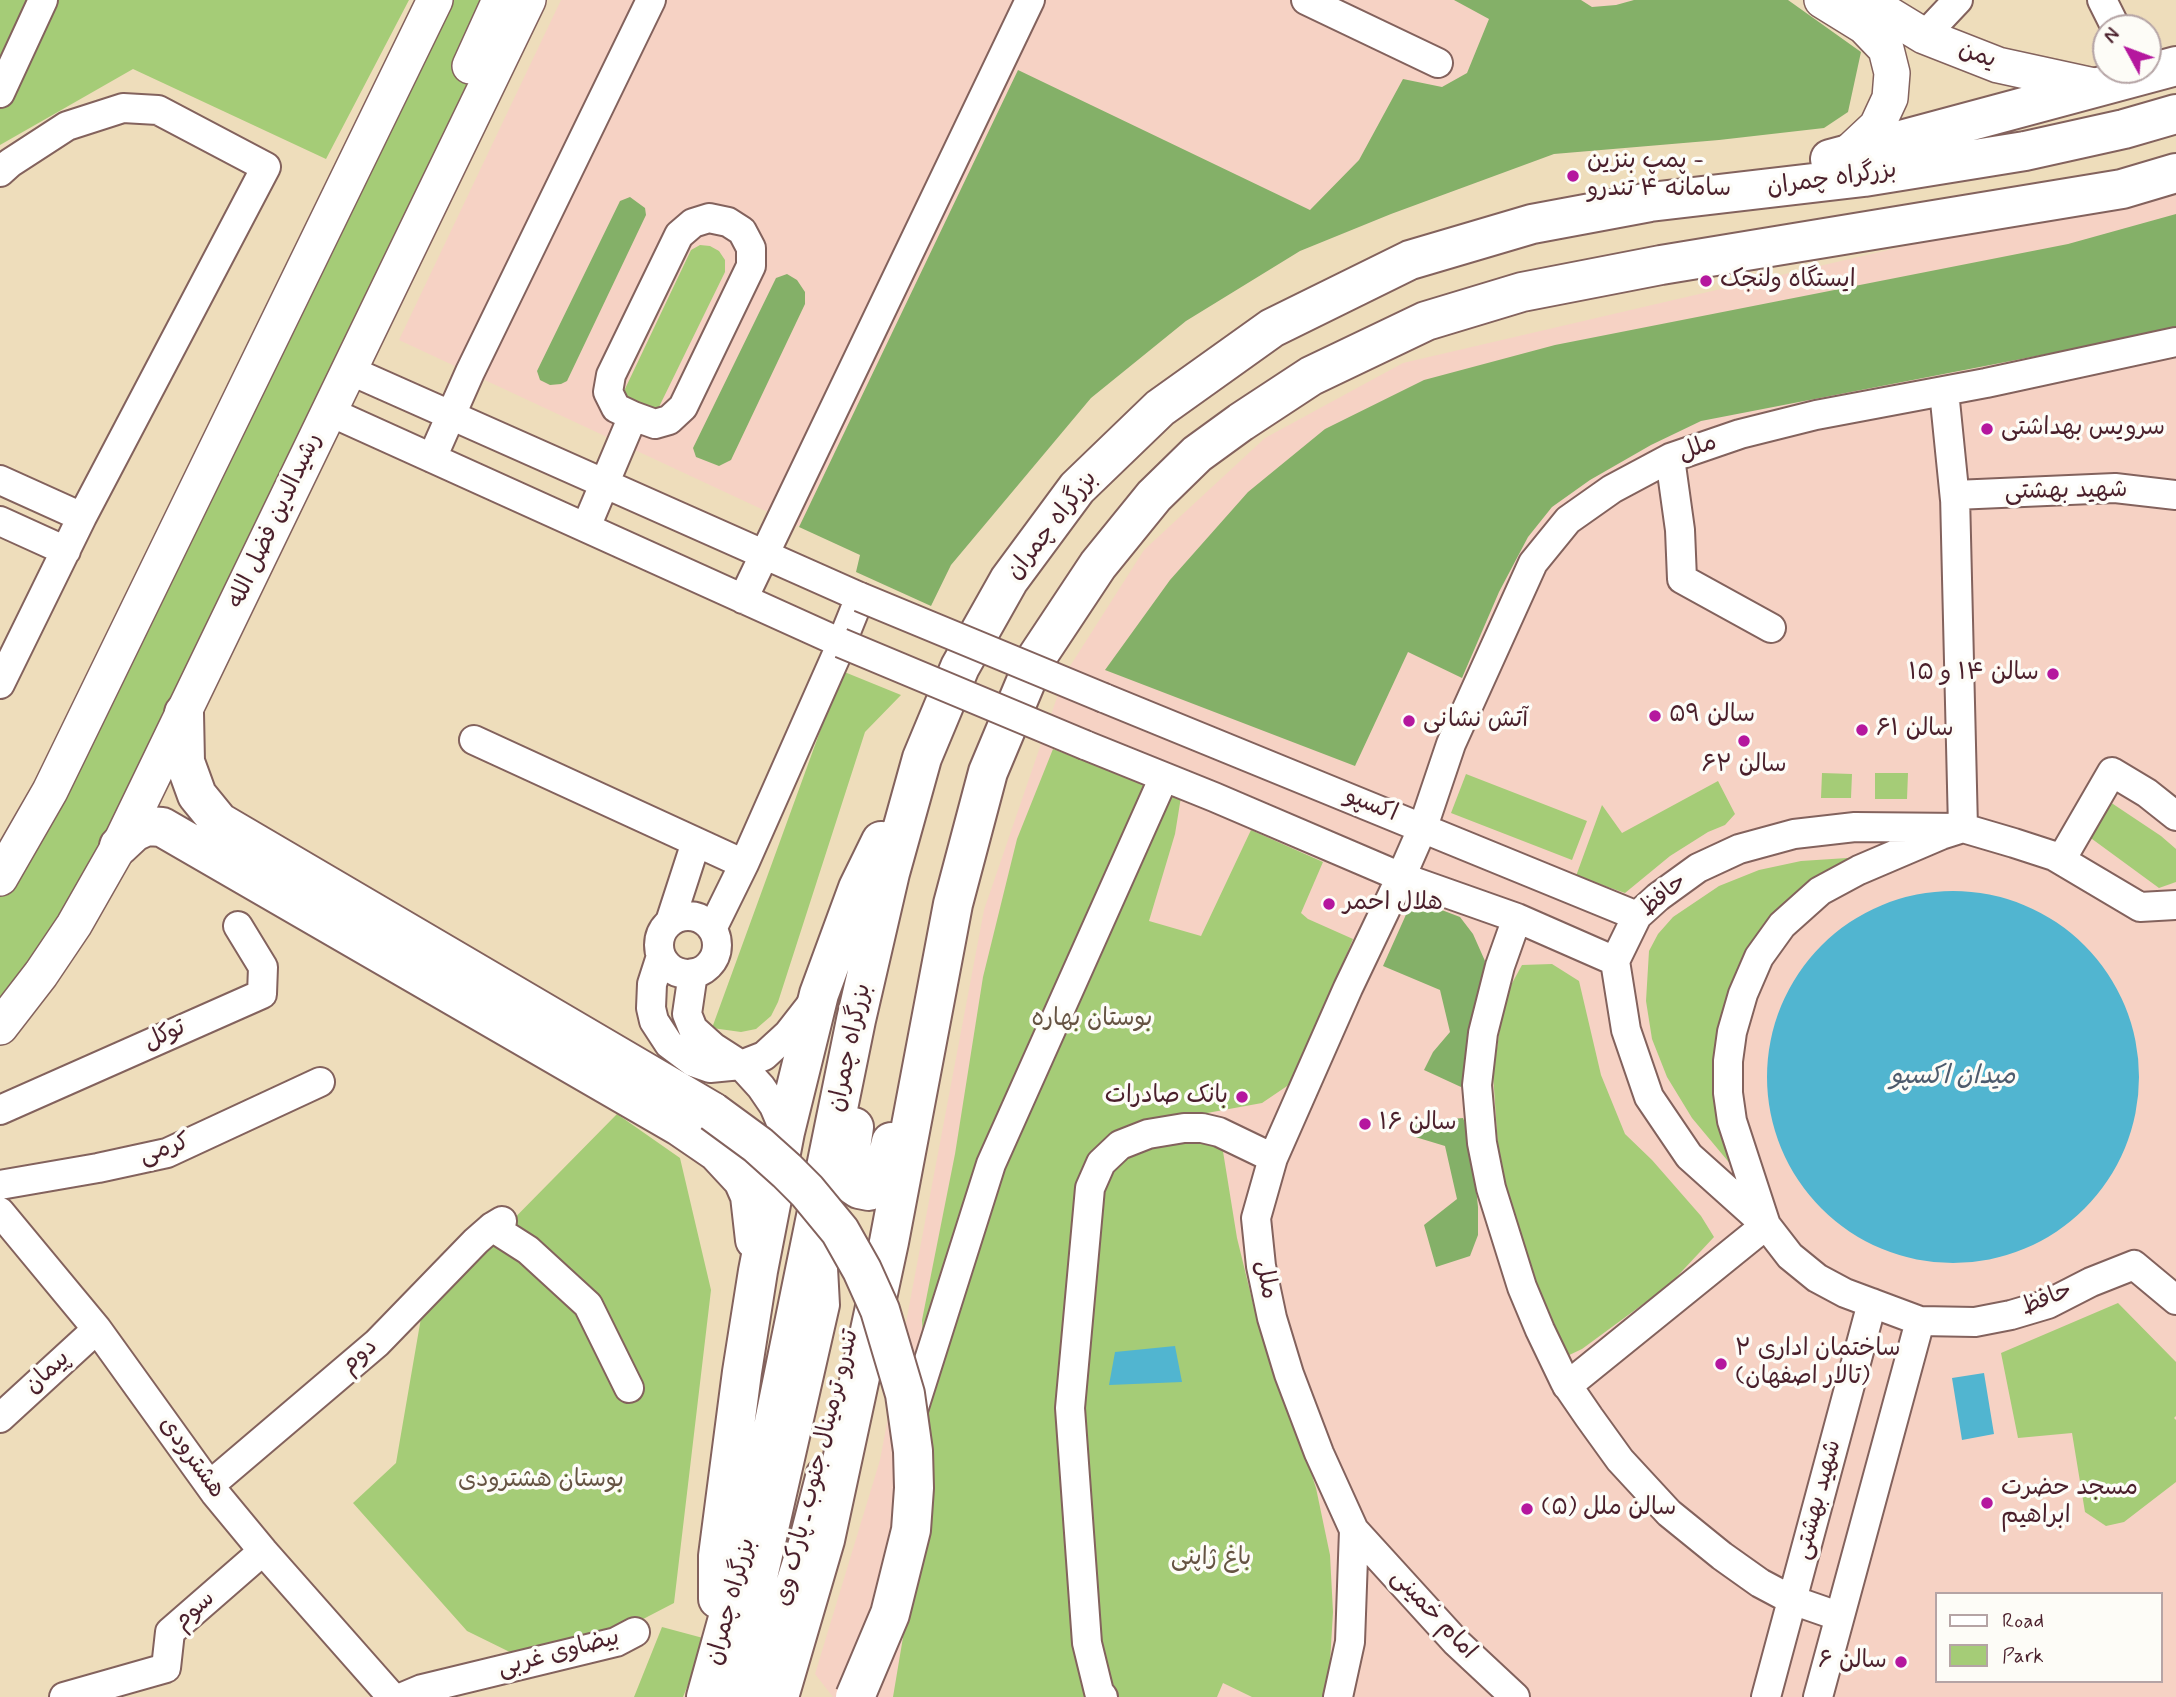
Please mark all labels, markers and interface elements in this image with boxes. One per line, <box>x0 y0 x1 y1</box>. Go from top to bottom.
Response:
north arrow <box>2092 14 2162 84</box>
text: N <box>2099 23 2126 49</box>
street label: یمن <box>1954 36 2000 76</box>
place label: پمپ بنزین - سامانه ۴ تندرو <box>1587 148 1731 204</box>
street label: بزرگراه چمران <box>1765 157 1899 203</box>
marker: پمپ بنزین - سامانه ۴ تندرو <box>1565 168 1581 184</box>
place label: ایستگاه ولنجک <box>1720 267 1856 295</box>
marker: ایستگاه ولنجک <box>1698 273 1714 289</box>
place label: سرویس بهداشتی <box>2001 415 2165 443</box>
marker: سرویس بهداشتی <box>1979 421 1995 437</box>
street label: رشیدالدین فضل الله <box>223 429 329 613</box>
street label: ملل <box>1675 429 1721 469</box>
street label: بزرگراه چمران <box>1001 466 1105 586</box>
street label: شهید بهشتی <box>2004 477 2128 507</box>
place label: سالن ۱۴ و ۱۵ <box>1908 660 2039 688</box>
marker: سالن ۱۴ و ۱۵ <box>2045 666 2061 682</box>
place label: سالن ۵۹ <box>1669 702 1755 730</box>
place label: آتش نشانی <box>1423 707 1528 735</box>
marker: سالن ۵۹ <box>1647 708 1663 724</box>
marker: آتش نشانی <box>1401 713 1417 729</box>
place label: سالن ۶۱ <box>1876 716 1954 744</box>
marker: سالن ۶۱ <box>1854 722 1870 738</box>
marker: سالن ۶۲ <box>1736 733 1752 749</box>
place label: سالن ۶۲ <box>1701 752 1787 780</box>
street label: اکسپو <box>1341 783 1401 829</box>
street label: حافظ <box>1635 868 1693 924</box>
place label: هلال احمر <box>1343 890 1443 918</box>
marker: هلال احمر <box>1321 896 1337 912</box>
street label: بزرگراه چمران <box>823 981 879 1115</box>
park label: بوستان بهاره <box>1032 1006 1152 1034</box>
street label: توکل <box>140 1014 190 1058</box>
water label: میدان اکسپو <box>1891 1062 2015 1094</box>
place label: بانک صادرات <box>1105 1083 1228 1111</box>
marker: بانک صادرات <box>1234 1089 1250 1105</box>
place label: سالن ۱۶ <box>1379 1110 1457 1138</box>
marker: سالن ۱۶ <box>1357 1116 1373 1132</box>
street label: کرمی <box>136 1128 194 1172</box>
street label: ملل <box>1247 1258 1283 1302</box>
street label: حافظ <box>2017 1277 2077 1323</box>
street label: تندرو ترمینال جنوب ـ پارک وی <box>770 1327 866 1609</box>
street label: دوم <box>336 1333 384 1381</box>
place label: ساختمان اداری ۲ (تالار اصفهان) <box>1735 1336 1901 1392</box>
street label: پیمان <box>20 1345 76 1401</box>
marker: ساختمان اداری ۲ (تالار اصفهان) <box>1713 1356 1729 1372</box>
street label: هشترودی <box>152 1412 230 1504</box>
street label: شهید بهشتی <box>1789 1437 1849 1563</box>
park label: بوستان هشترودی <box>458 1467 624 1495</box>
place label: مسجد حضرت ابراهیم <box>2001 1475 2138 1531</box>
place label: (۵) سالن ملل <box>1541 1495 1676 1523</box>
marker: مسجد حضرت ابراهیم <box>1979 1495 1995 1511</box>
marker: (۵) سالن ملل <box>1519 1501 1535 1517</box>
street label: بزرگراه چمران <box>701 1535 763 1669</box>
park label: باغ ژاپنی <box>1171 1545 1251 1573</box>
street label: امام خمینی <box>1384 1564 1482 1666</box>
street label: سوم <box>168 1585 222 1637</box>
legend <box>1934 1592 2162 1683</box>
text: Road <box>2002 1607 2044 1635</box>
street label: بیضاوی غربی <box>495 1624 623 1684</box>
text: Park <box>2002 1642 2044 1670</box>
place label: سالن ۶ <box>1818 1648 1887 1676</box>
marker: سالن ۶ <box>1893 1654 1909 1670</box>

